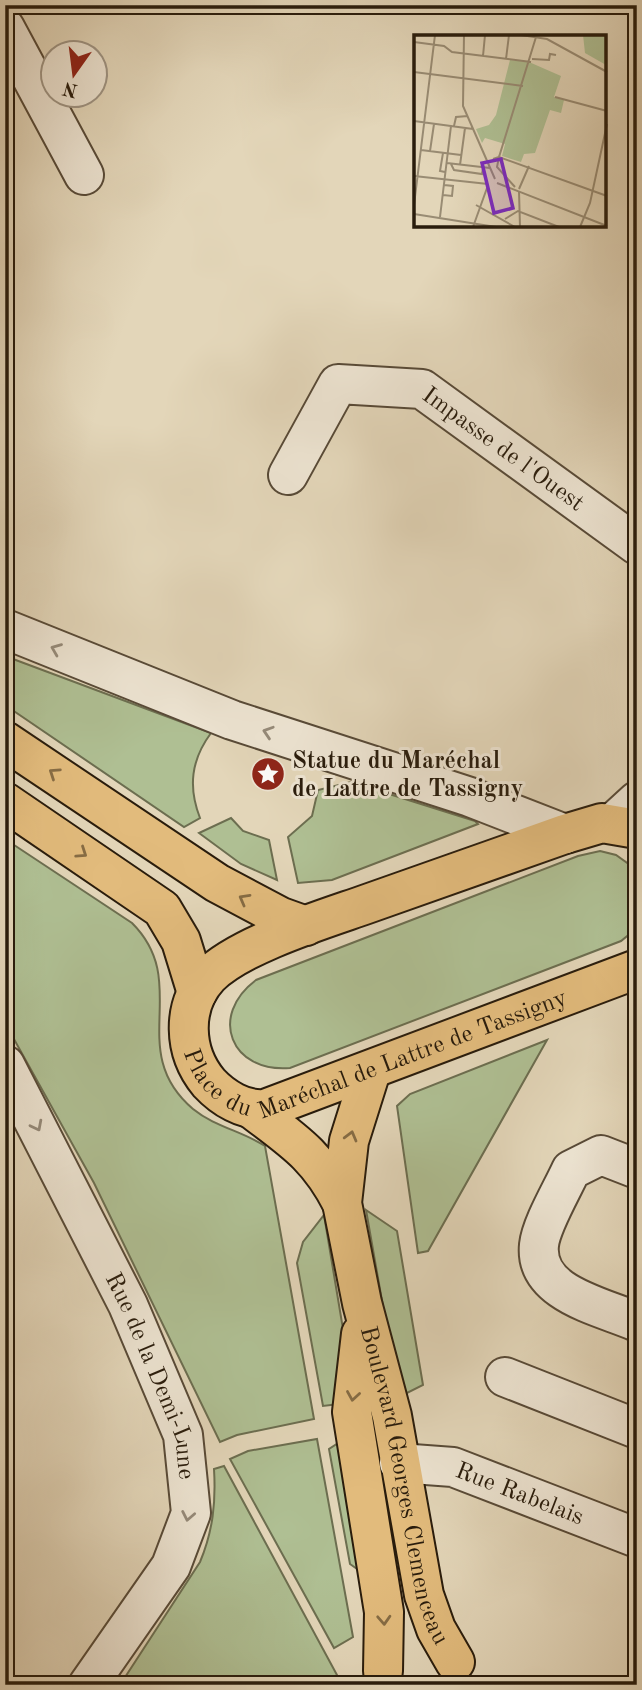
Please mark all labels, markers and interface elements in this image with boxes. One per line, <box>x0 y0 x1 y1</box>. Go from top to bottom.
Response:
inset map <box>414 35 607 228</box>
north arrow <box>38 38 108 108</box>
text: N <box>61 77 80 99</box>
street label: Impasse de l'Ouest <box>417 383 588 516</box>
one-way arrow <box>51 644 63 658</box>
one-way arrow <box>263 726 275 740</box>
place label: Statue du Maréchal de Lattre de Tassigny <box>292 750 523 802</box>
place icon: Statue du Maréchal de Lattre de Tassigny <box>249 755 287 793</box>
one-way arrow <box>49 769 62 781</box>
one-way arrow <box>75 845 88 858</box>
one-way arrow <box>238 894 251 907</box>
street label: Place du Maréchal de Lattre de Tassigny <box>178 986 571 1125</box>
one-way arrow <box>28 1119 42 1131</box>
one-way arrow <box>343 1130 357 1142</box>
street label: Rue de la Demi-Lune <box>100 1269 197 1481</box>
street label: Boulevard Georges Clemenceau <box>355 1324 452 1649</box>
one-way arrow <box>346 1390 361 1402</box>
street label: Rue Rabelais <box>452 1459 587 1530</box>
one-way arrow <box>181 1510 196 1521</box>
one-way arrow <box>377 1615 392 1626</box>

